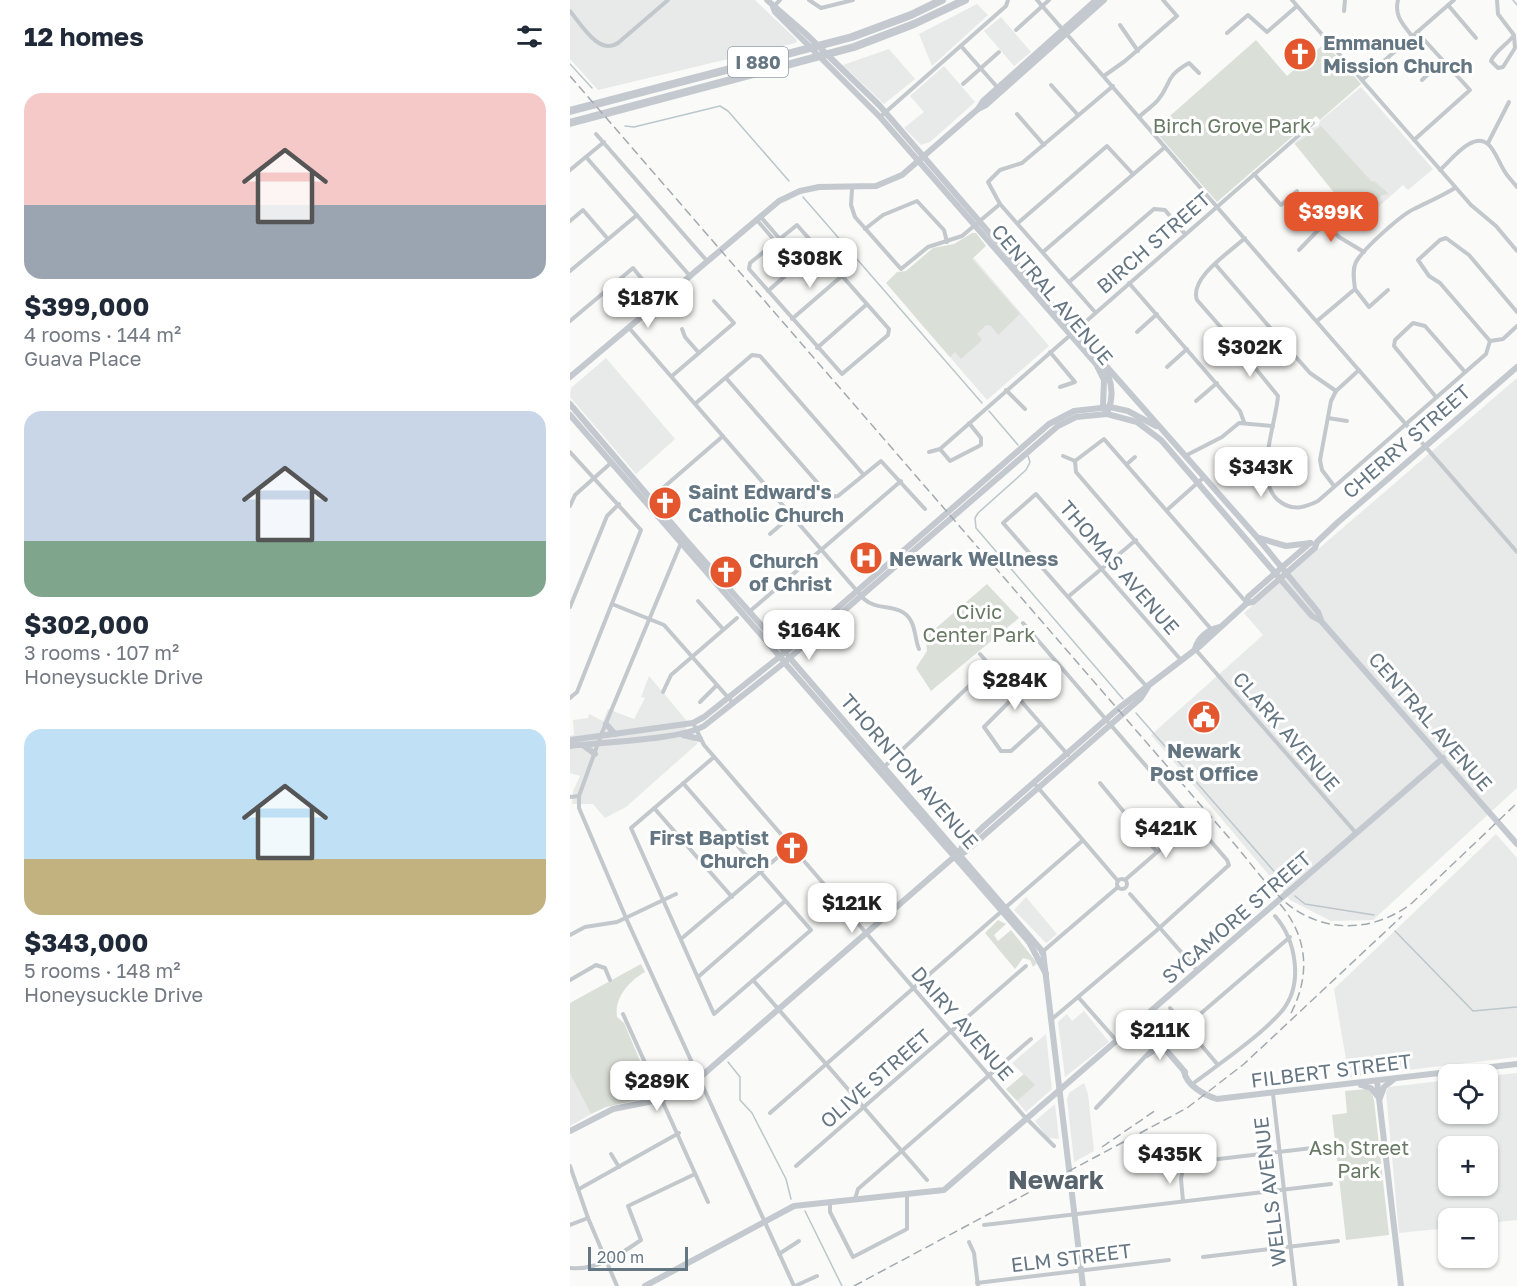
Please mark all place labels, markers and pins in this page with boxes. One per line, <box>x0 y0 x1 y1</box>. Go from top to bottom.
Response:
place label: Emmanuel Mission Church <box>1323 30 1473 77</box>
church icon: Emmanuel Mission Church <box>1282 36 1318 72</box>
pin: $399K <box>1289 192 1373 243</box>
pin: $308K <box>768 238 852 289</box>
pin: $187K <box>606 278 690 329</box>
pin: $302K <box>1208 327 1292 378</box>
pin: $343K <box>1219 447 1303 498</box>
place label: Saint Edward's Catholic Church <box>688 479 844 526</box>
church icon: Saint Edward's Catholic Church <box>647 485 683 521</box>
hospital icon: Newark Wellness <box>848 540 884 576</box>
place label: Newark Wellness <box>889 546 1059 570</box>
place label: Church of Christ <box>749 548 832 595</box>
church icon: Church of Christ <box>708 554 744 590</box>
pin: $164K <box>767 610 851 661</box>
pin: $284K <box>973 660 1057 711</box>
public building icon: Newark Post Office <box>1186 699 1222 735</box>
place label: Newark Post Office <box>1150 738 1258 785</box>
pin: $421K <box>1124 808 1208 859</box>
place label: First Baptist Church <box>649 825 769 872</box>
church icon: First Baptist Church <box>774 830 810 866</box>
pin: $121K <box>810 883 894 934</box>
pin: $211K <box>1118 1010 1202 1061</box>
pin: $289K <box>615 1061 699 1112</box>
pin: $435K <box>1128 1134 1212 1185</box>

